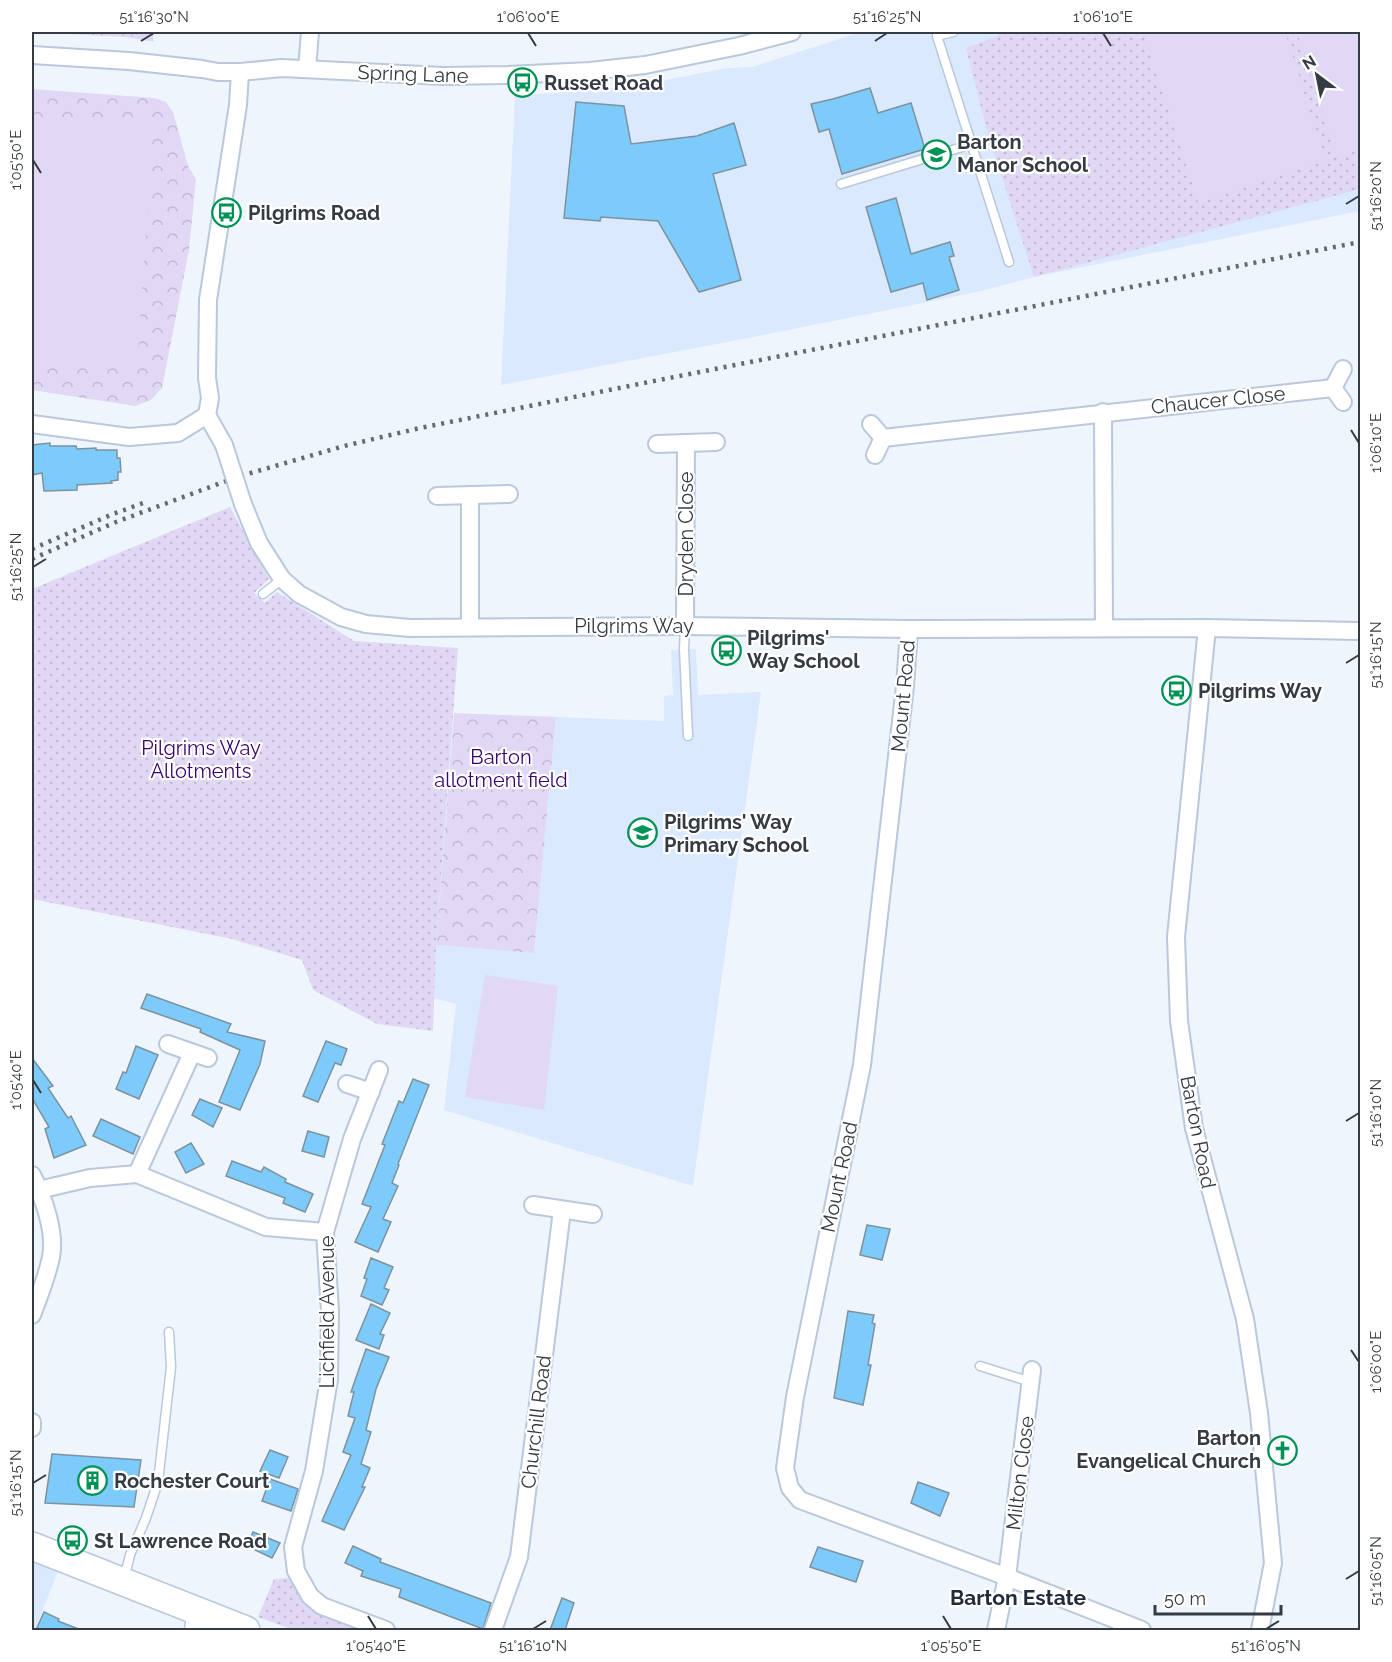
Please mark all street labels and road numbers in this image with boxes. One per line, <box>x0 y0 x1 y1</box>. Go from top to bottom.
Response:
street label: Spring Lane <box>357 60 469 88</box>
street label: Chaucer Close <box>1150 381 1287 419</box>
street label: Dryden Close <box>674 471 698 597</box>
street label: Pilgrims Way <box>574 614 694 638</box>
street label: Mount Road <box>886 639 920 753</box>
street label: Barton Road <box>1175 1074 1221 1190</box>
street label: Mount Road <box>816 1119 862 1235</box>
street label: Lichfield Avenue <box>315 1235 339 1388</box>
street label: Churchill Road <box>516 1354 556 1490</box>
street label: Milton Close <box>1001 1414 1039 1532</box>

